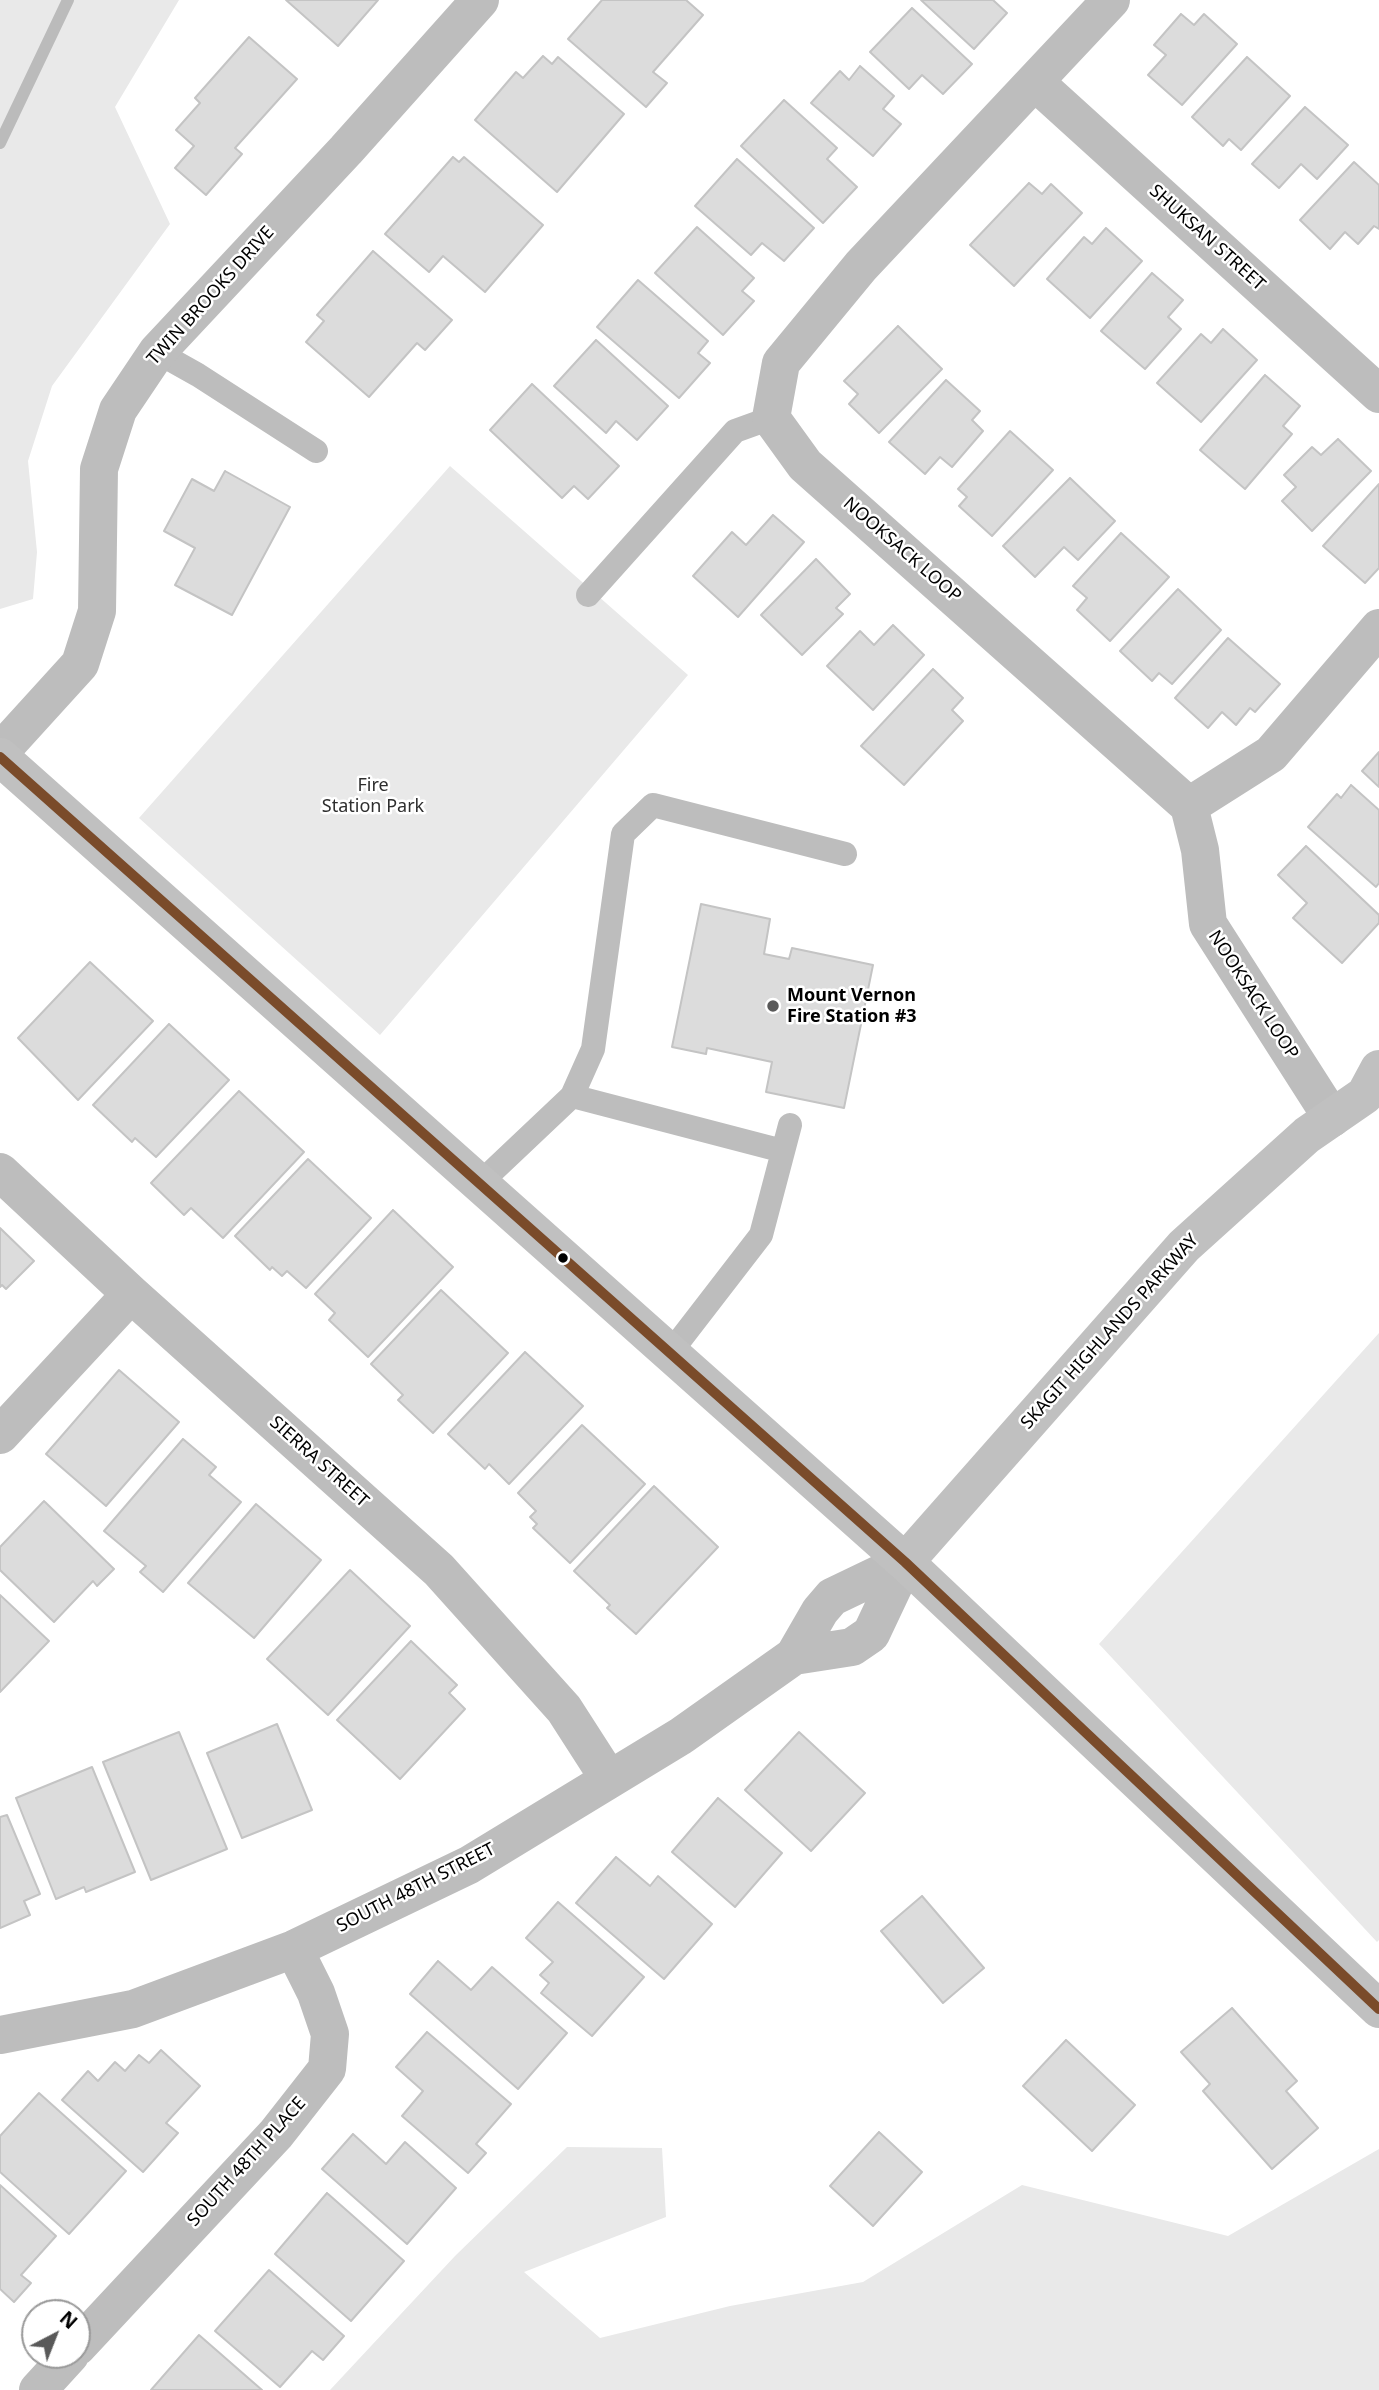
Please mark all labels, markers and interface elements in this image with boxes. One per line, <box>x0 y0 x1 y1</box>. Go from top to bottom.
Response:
street label: SHUKSAN STREET <box>1145 180 1269 296</box>
street label: TWIN BROOKS DRIVE <box>143 222 279 370</box>
street label: NOOKSACK LOOP <box>839 493 965 607</box>
park label: Fire Station Park <box>322 775 424 818</box>
street label: NOOKSACK LOOP <box>1203 927 1303 1063</box>
place label: Mount Vernon Fire Station #3 <box>787 985 917 1028</box>
marker: Mount Vernon Fire Station #3 <box>765 998 781 1014</box>
street label: SKAGIT HIGHLANDS PARKWAY <box>1017 1230 1203 1434</box>
unlabelled marker <box>556 1251 570 1265</box>
street label: SIERRA STREET <box>265 1412 373 1512</box>
street label: SOUTH 48TH STREET <box>333 1839 499 1937</box>
street label: SOUTH 48TH PLACE <box>183 2093 311 2231</box>
north arrow <box>21 2299 91 2369</box>
text: N <box>54 2305 83 2335</box>

